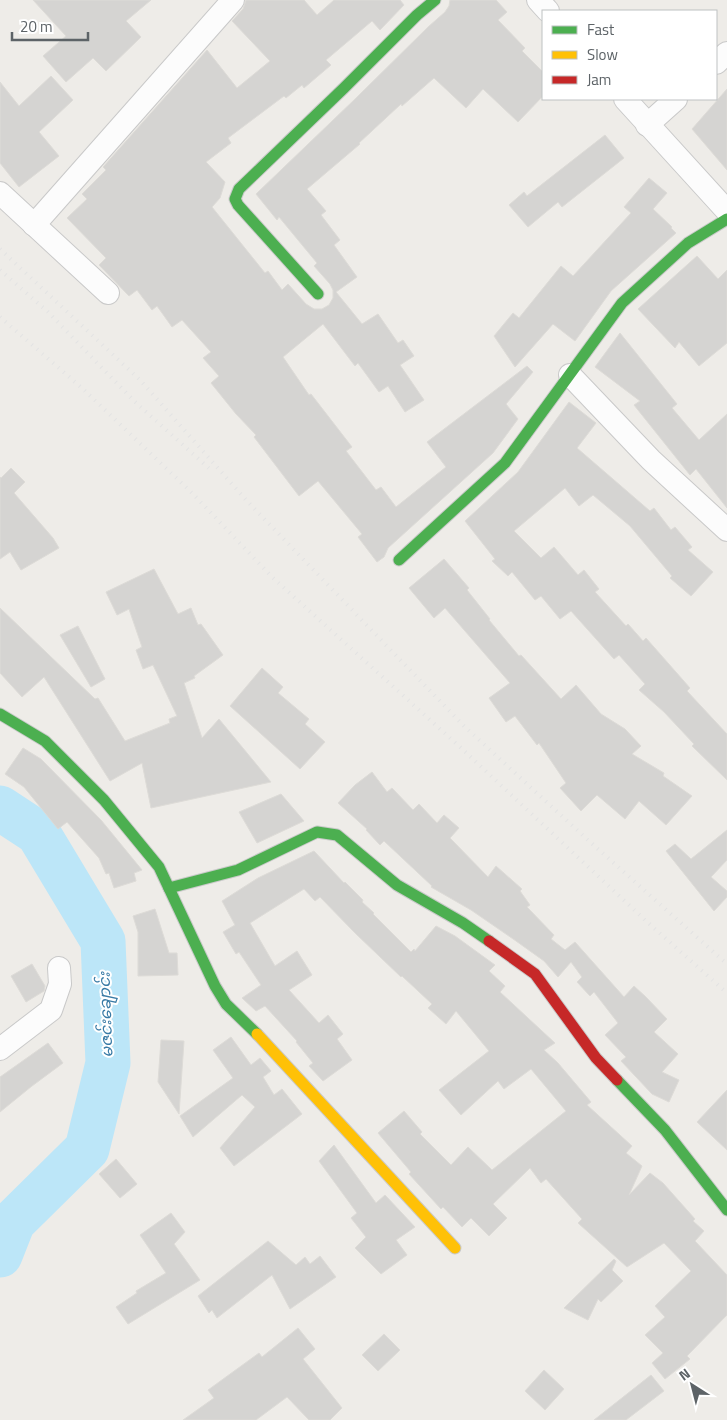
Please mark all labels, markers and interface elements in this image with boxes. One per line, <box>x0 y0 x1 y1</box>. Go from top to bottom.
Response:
scale bar <box>12 10 89 42</box>
legend <box>542 10 717 100</box>
text: 20 m <box>20 15 53 38</box>
text: Fast <box>587 18 615 41</box>
text: Slow <box>587 43 618 66</box>
text: Jam <box>587 68 611 91</box>
water label: မဇင်းချောင်း <box>91 970 120 1058</box>
north arrow <box>667 1360 717 1410</box>
text: N <box>674 1363 694 1385</box>

